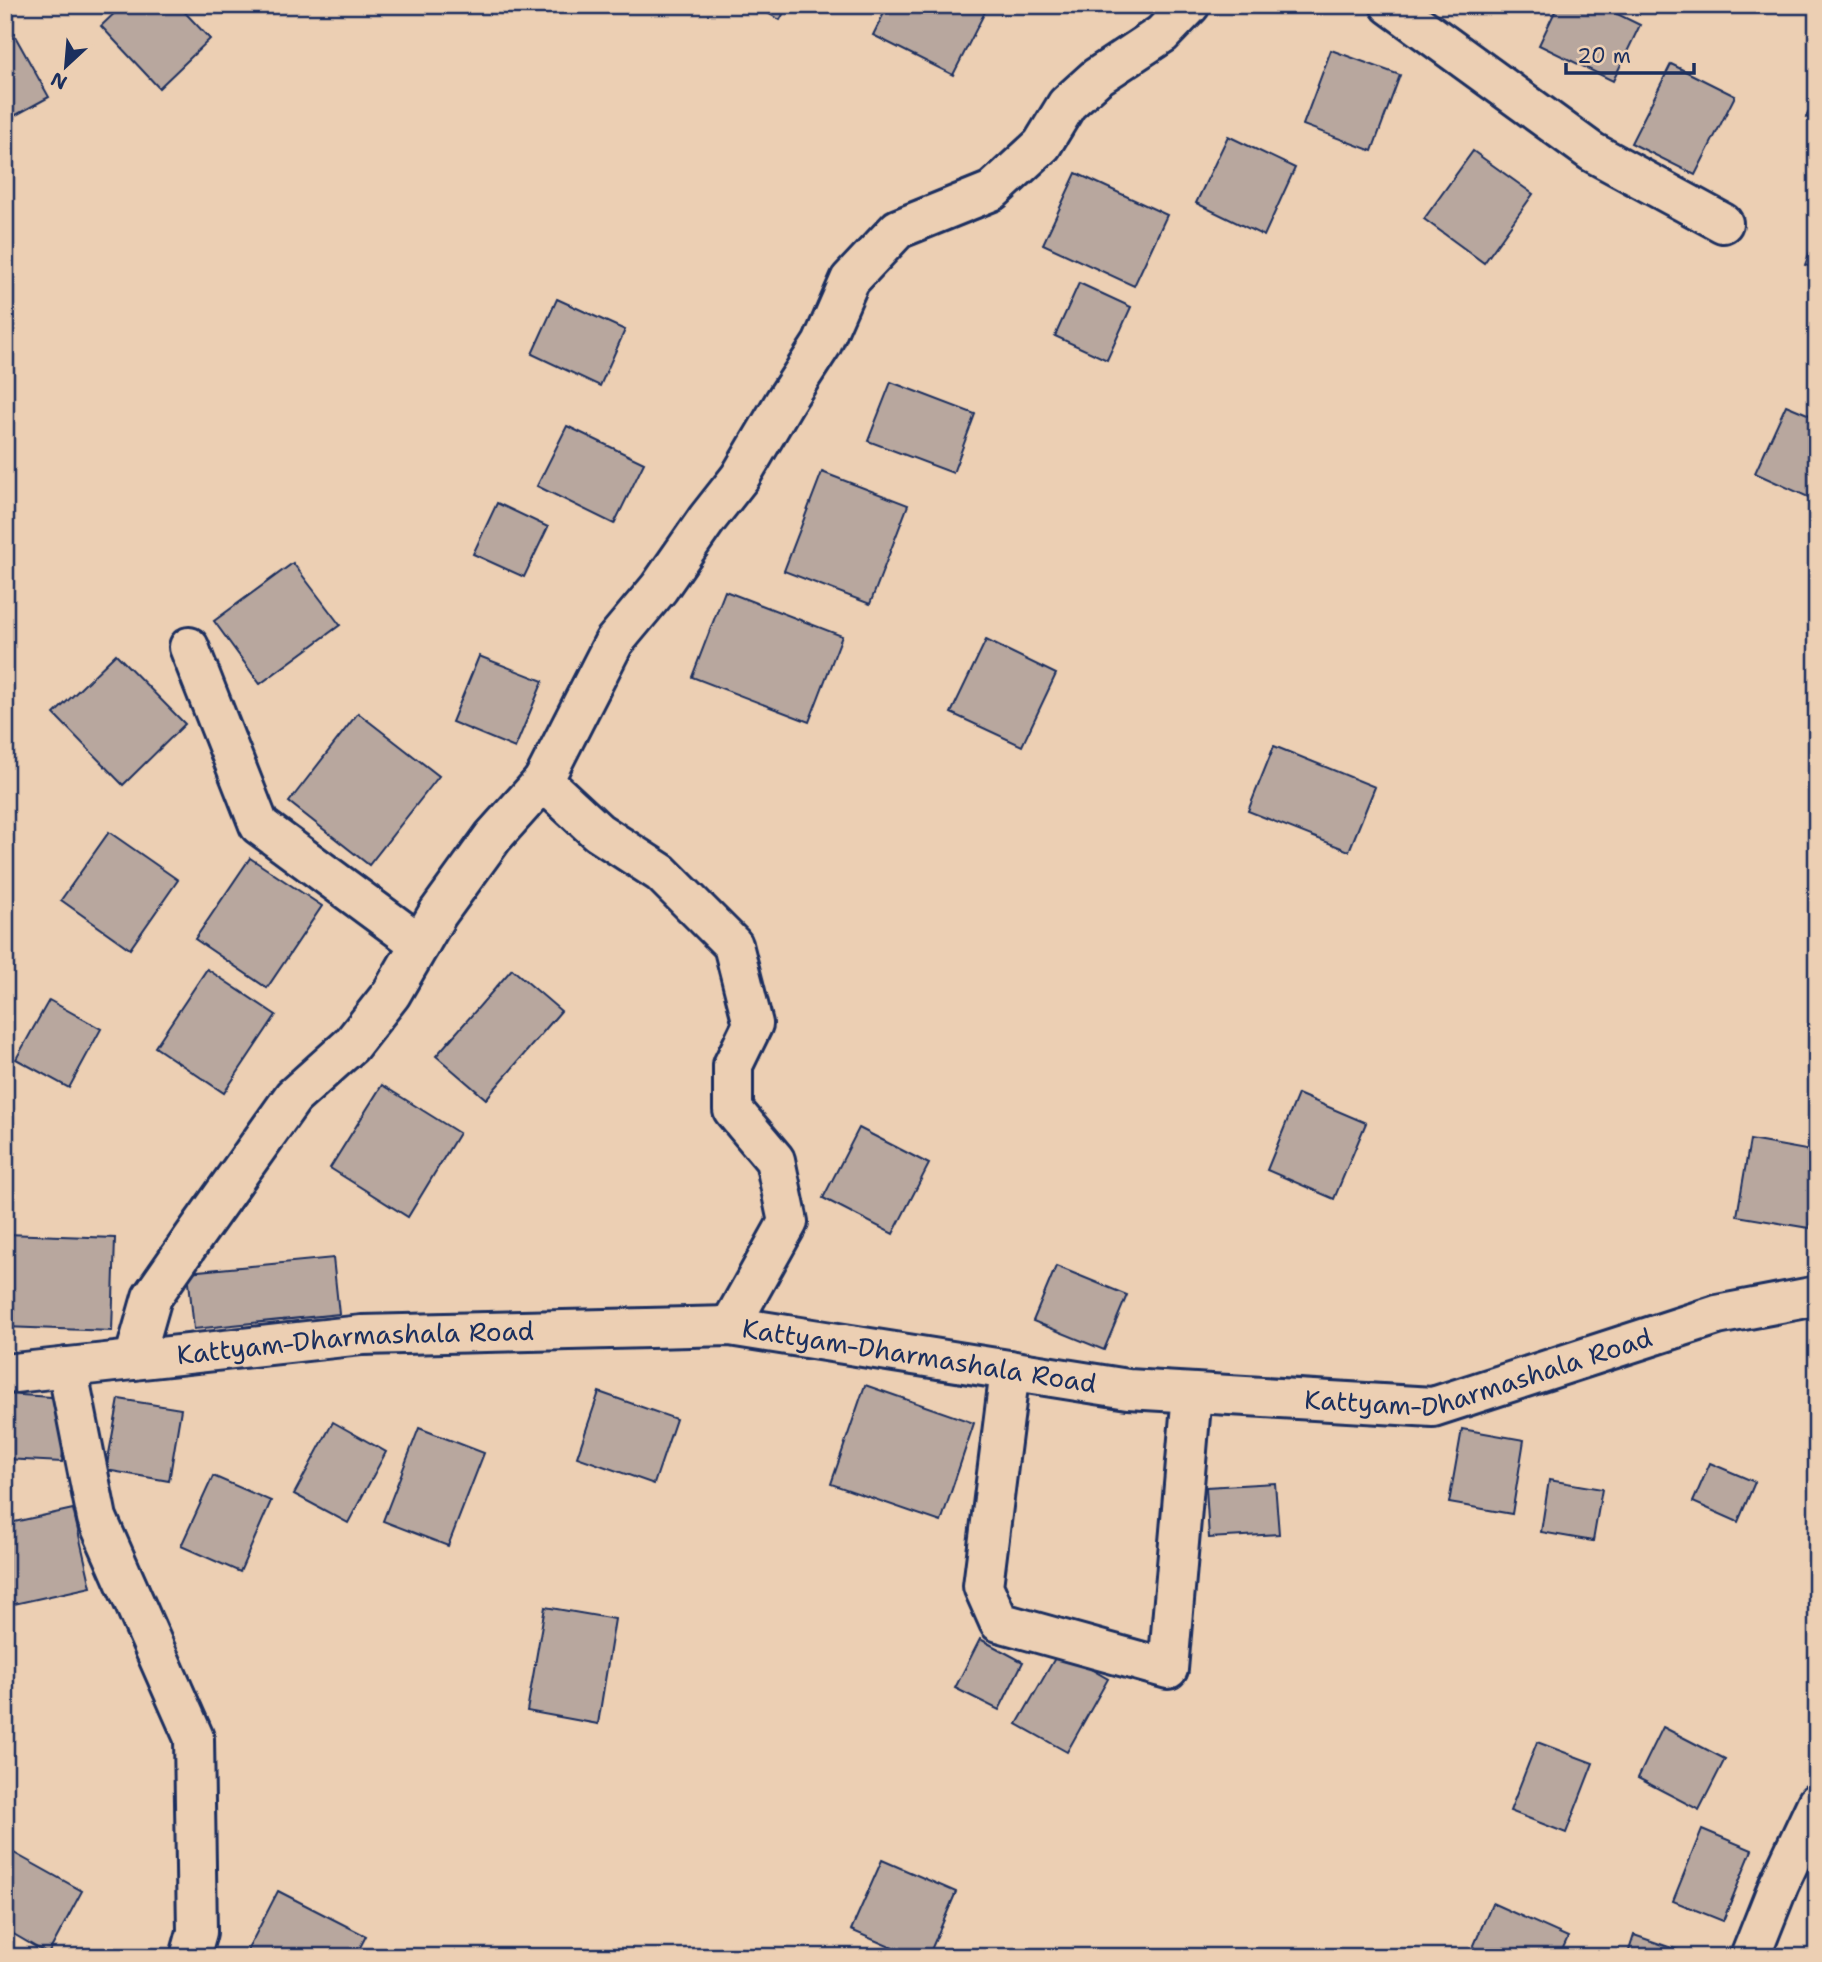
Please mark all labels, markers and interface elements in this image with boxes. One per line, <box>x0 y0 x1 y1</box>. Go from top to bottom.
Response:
north arrow <box>32 32 102 102</box>
scale bar <box>1566 32 1694 76</box>
text: 20 m <box>1577 42 1631 70</box>
text: N <box>47 66 71 95</box>
street label: Kattyam-Dharmashala Road <box>740 1310 1099 1401</box>
street label: Kattyam-Dharmashala Road <box>175 1313 534 1372</box>
street label: Kattyam-Dharmashala Road <box>1303 1319 1657 1424</box>

